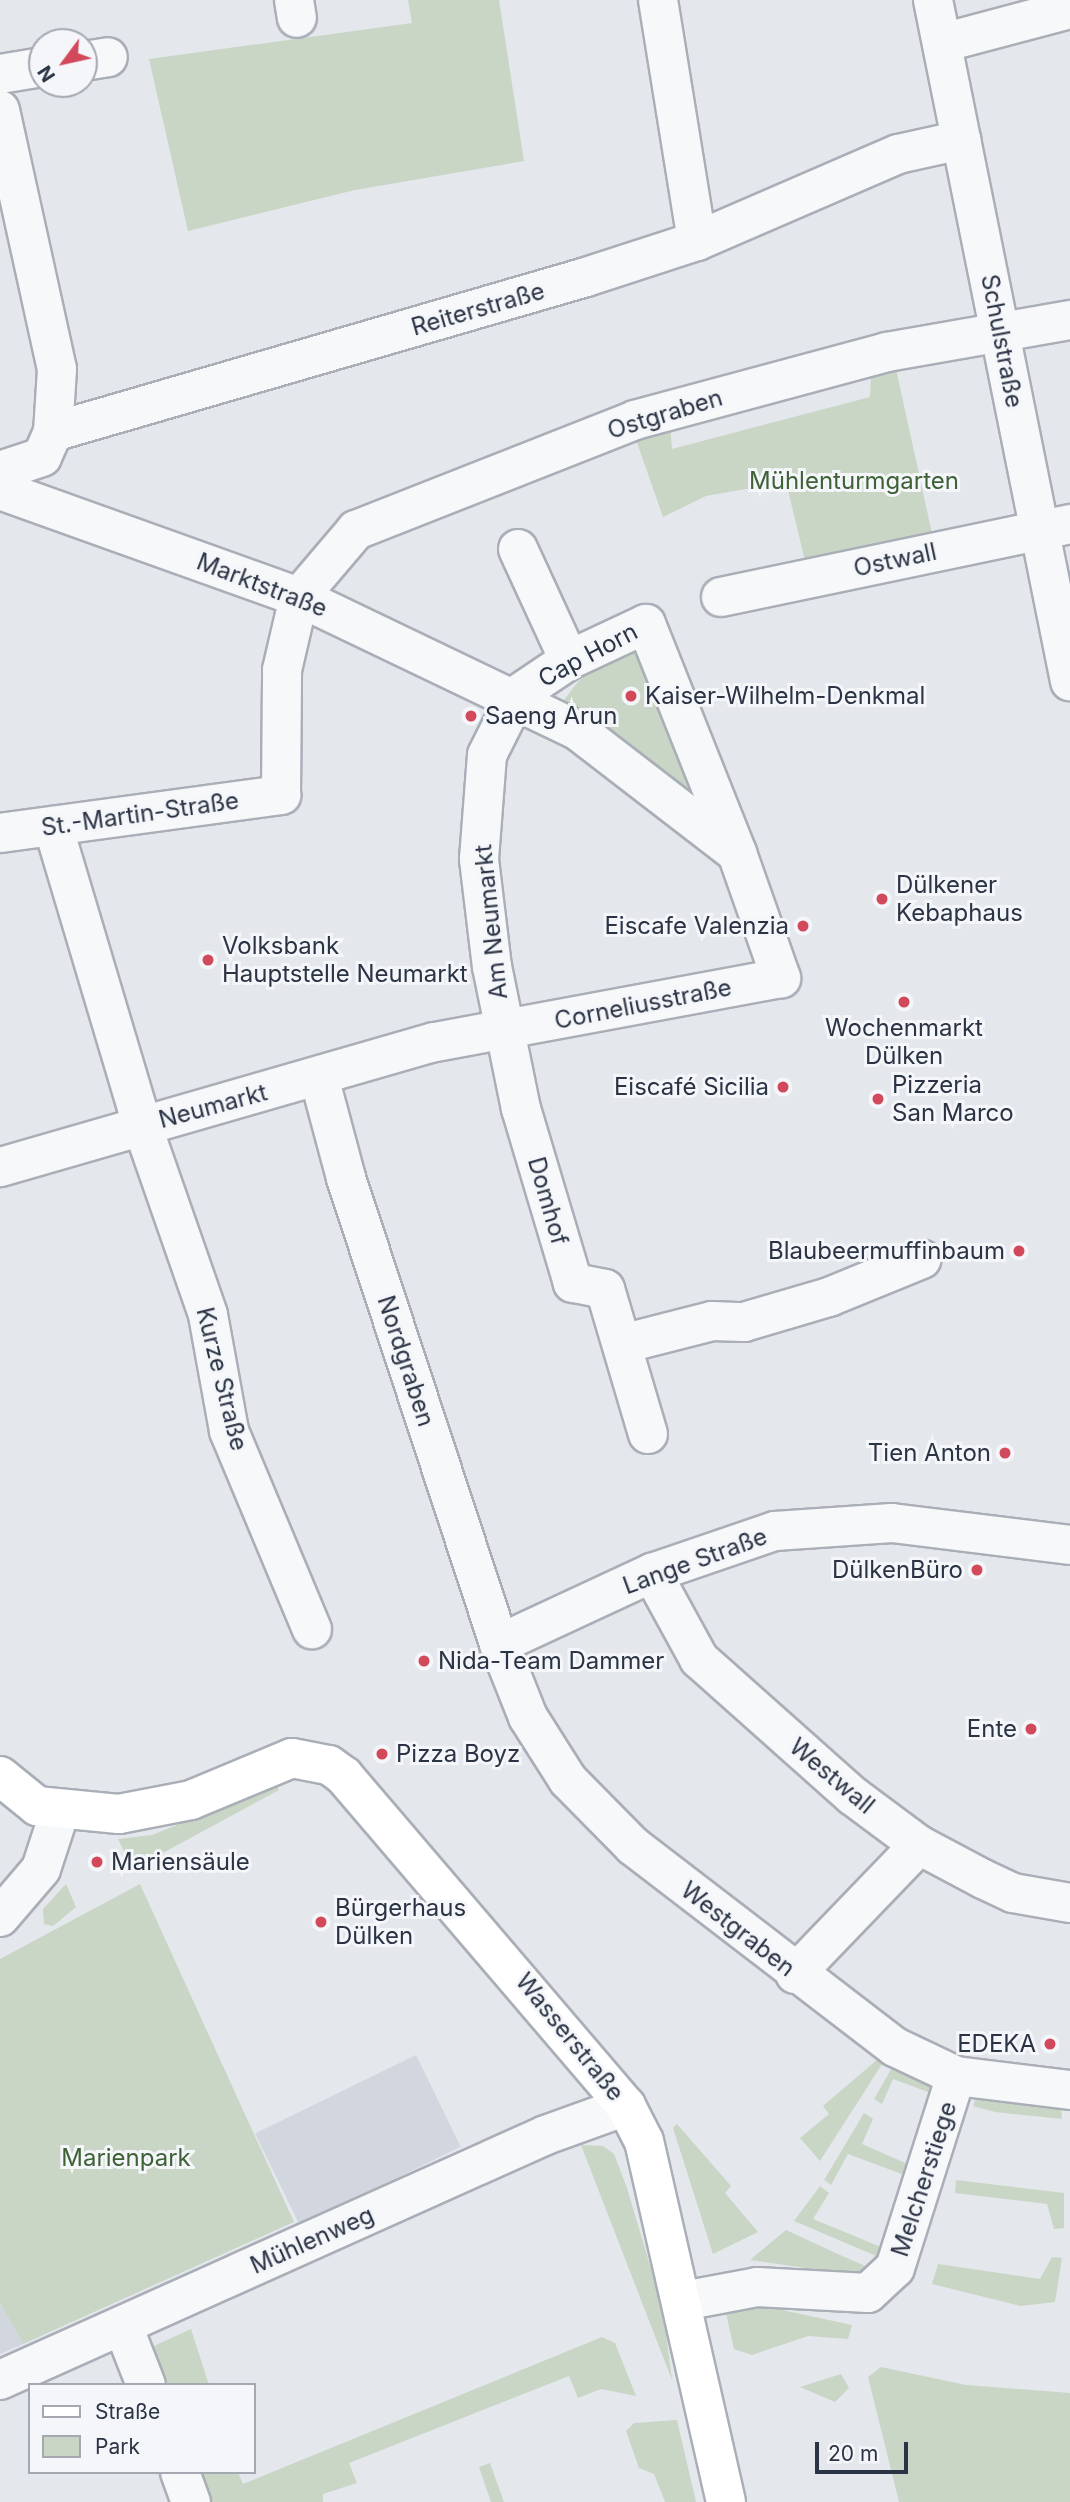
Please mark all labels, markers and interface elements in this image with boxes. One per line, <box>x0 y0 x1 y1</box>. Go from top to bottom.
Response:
north arrow <box>28 28 98 98</box>
text: N <box>33 61 60 86</box>
street label: Schulstraße <box>975 272 1029 410</box>
street label: Reiterstraße <box>408 276 548 342</box>
street label: Ostgraben <box>604 383 726 445</box>
park label: Mühlenturmgarten <box>749 467 959 495</box>
street label: Ostwall <box>851 537 939 583</box>
street label: Marktstraße <box>193 547 331 623</box>
street label: Cap Horn <box>533 617 643 693</box>
place label: Kaiser-Wilhelm-Denkmal <box>645 682 925 710</box>
marker: Kaiser-Wilhelm-Denkmal <box>623 688 639 704</box>
place label: Saeng Arun <box>485 702 617 730</box>
marker: Saeng Arun <box>463 708 479 724</box>
street label: St.-Martin-Straße <box>39 786 241 842</box>
street label: Am Neumarkt <box>469 843 513 1001</box>
place label: Dülkener Kebaphaus <box>896 871 1023 927</box>
marker: Dülkener Kebaphaus <box>874 891 890 907</box>
place label: Eiscafe Valenzia <box>604 912 789 940</box>
marker: Eiscafe Valenzia <box>795 918 811 934</box>
place label: Volksbank Hauptstelle Neumarkt <box>222 932 468 988</box>
marker: Volksbank Hauptstelle Neumarkt <box>200 952 216 968</box>
street label: Corneliusstraße <box>552 973 734 1035</box>
marker: Wochenmarkt Dülken <box>896 994 912 1010</box>
place label: Wochenmarkt Dülken <box>825 1014 983 1070</box>
place label: Pizzeria San Marco <box>892 1071 1014 1127</box>
place label: Eiscafé Sicilia <box>614 1073 769 1101</box>
street label: Neumarkt <box>156 1078 270 1134</box>
marker: Eiscafé Sicilia <box>775 1079 791 1095</box>
marker: Pizzeria San Marco <box>870 1091 886 1107</box>
street label: Domhof <box>522 1154 574 1248</box>
place label: Blaubeermuffinbaum <box>768 1237 1005 1265</box>
marker: Blaubeermuffinbaum <box>1011 1243 1027 1259</box>
street label: Nordgraben <box>371 1292 441 1430</box>
street label: Kurze Straße <box>190 1304 254 1454</box>
place label: Tien Anton <box>868 1439 991 1467</box>
marker: Tien Anton <box>997 1445 1013 1461</box>
street label: Lange Straße <box>619 1522 771 1600</box>
place label: DülkenBüro <box>832 1556 963 1584</box>
marker: DülkenBüro <box>969 1562 985 1578</box>
place label: Nida-Team Dammer <box>438 1647 664 1675</box>
marker: Nida-Team Dammer <box>416 1653 432 1669</box>
place label: Ente <box>967 1715 1017 1743</box>
marker: Ente <box>1023 1721 1039 1737</box>
street label: Westwall <box>784 1732 880 1820</box>
place label: Pizza Boyz <box>396 1740 520 1768</box>
marker: Pizza Boyz <box>374 1746 390 1762</box>
place label: Mariensäule <box>111 1848 250 1876</box>
marker: Mariensäule <box>89 1854 105 1870</box>
street label: Westgraben <box>675 1876 801 1982</box>
place label: Bürgerhaus Dülken <box>335 1894 466 1950</box>
marker: Bürgerhaus Dülken <box>313 1914 329 1930</box>
street label: Wasserstraße <box>510 1967 630 2107</box>
place label: EDEKA <box>957 2030 1036 2058</box>
marker: EDEKA <box>1042 2036 1058 2052</box>
street label: Melcherstiege <box>885 2098 963 2260</box>
park label: Marienpark <box>61 2144 191 2172</box>
street label: Mühlenweg <box>246 2200 378 2280</box>
legend <box>28 2383 256 2474</box>
text: Straße <box>95 2399 160 2424</box>
scale bar <box>818 2428 911 2472</box>
text: Park <box>95 2434 140 2459</box>
text: 20 m <box>828 2441 878 2466</box>

